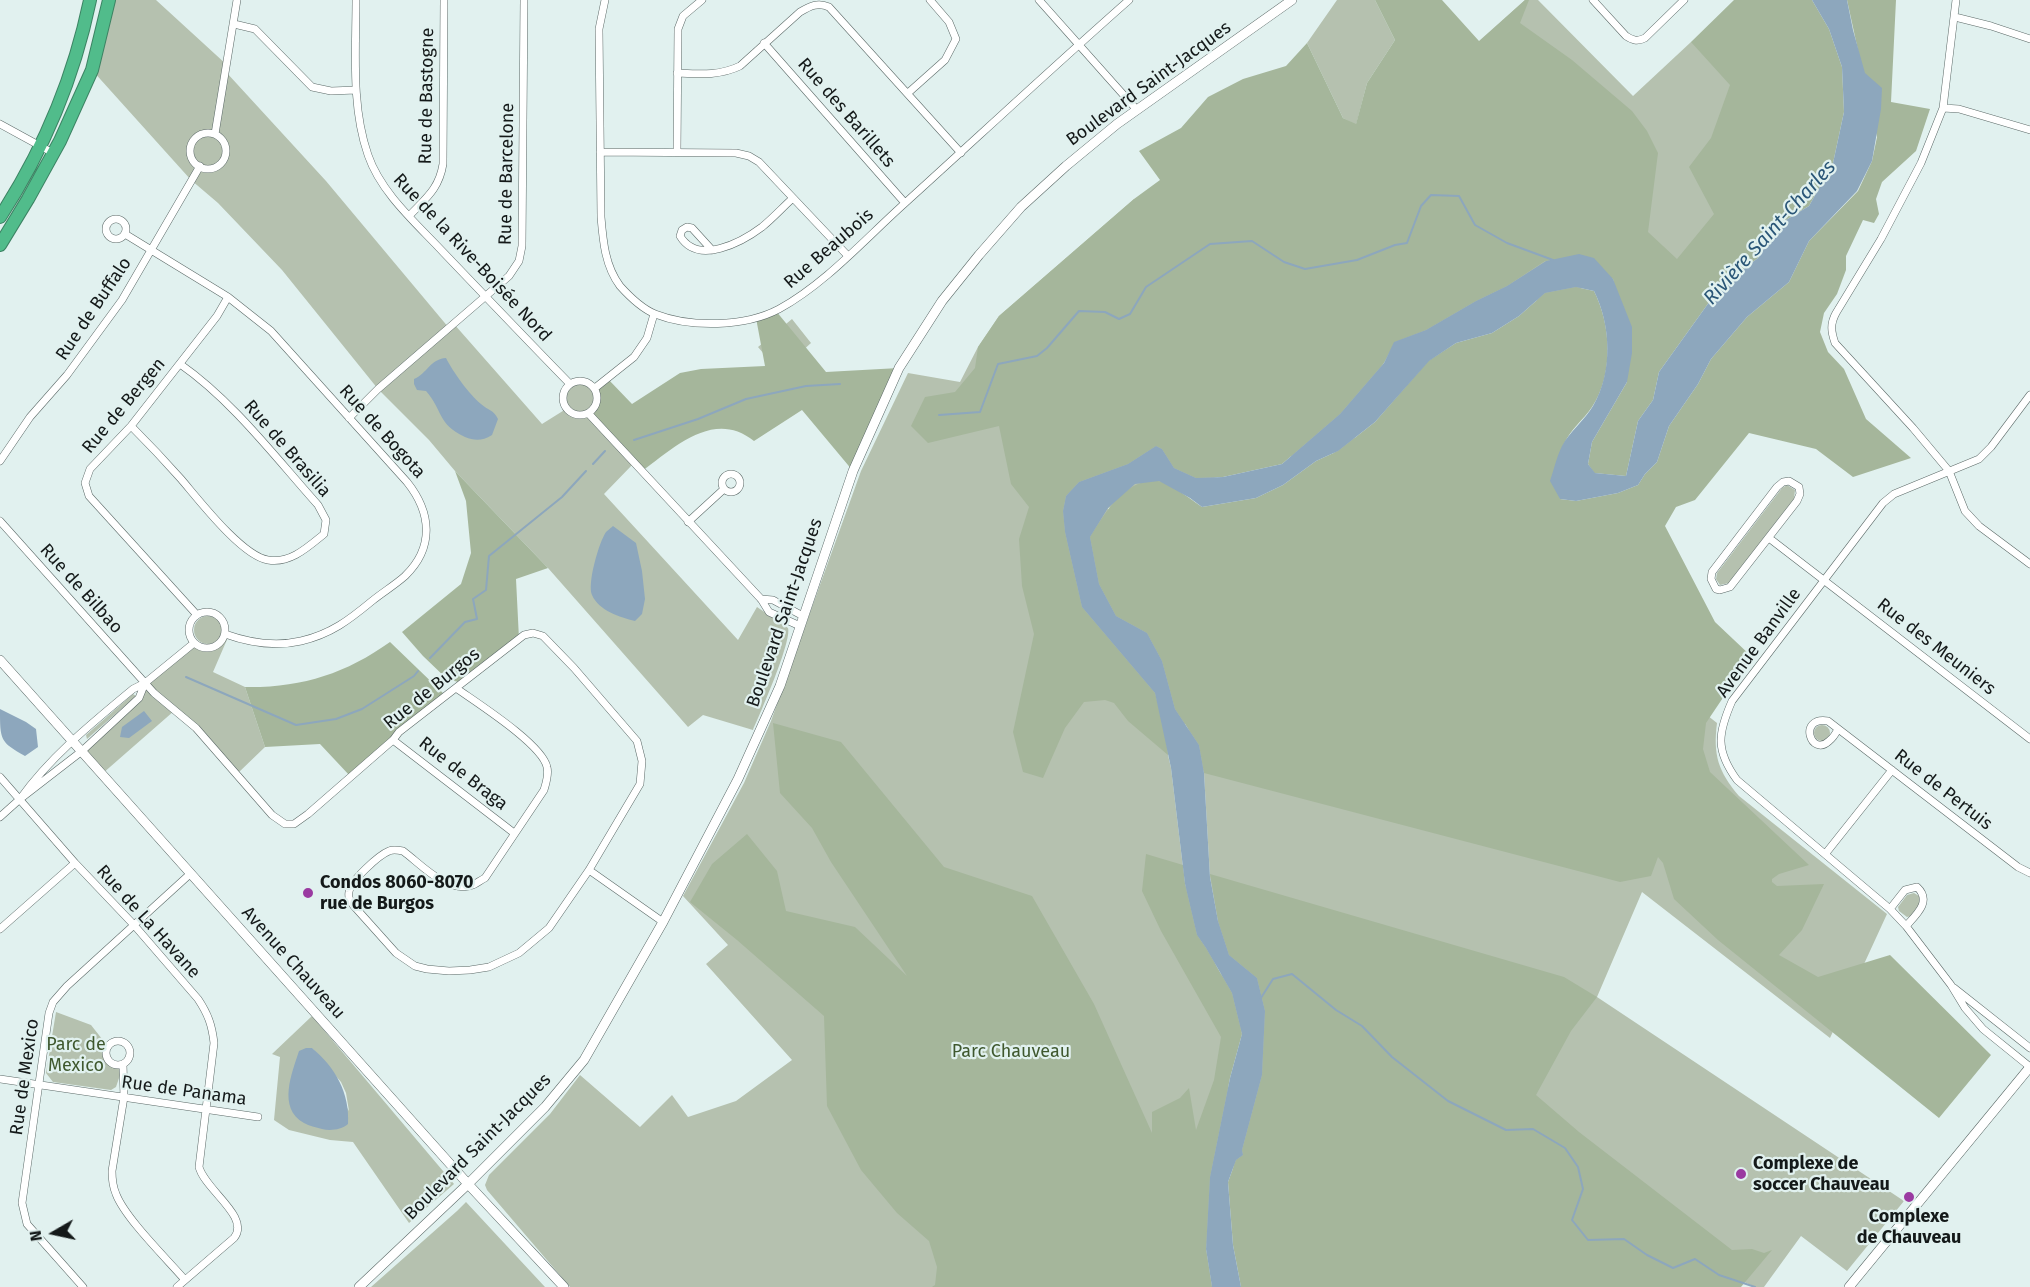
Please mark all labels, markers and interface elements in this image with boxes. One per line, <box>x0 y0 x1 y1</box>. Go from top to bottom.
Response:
street label: Boulevard Saint-Jacques <box>1062 17 1236 151</box>
street label: Rue de Bastogne <box>415 27 439 165</box>
street label: Rue des Barillets <box>793 54 899 172</box>
street label: Rue de Barcelone <box>495 103 519 245</box>
water label: Rivière Saint-Charles <box>1699 156 1841 310</box>
street label: Rue de la Rive-Boisée Nord <box>388 169 556 347</box>
street label: Rue Beaubois <box>780 204 878 294</box>
street label: Rue de Buffalo <box>52 253 136 365</box>
street label: Rue de Bergen <box>78 354 170 458</box>
street label: Rue de Bogota <box>334 381 430 483</box>
street label: Rue de Brasilia <box>239 396 335 502</box>
street label: Boulevard Saint-Jacques <box>743 516 827 710</box>
street label: Rue de Bilbao <box>35 540 127 638</box>
street label: Avenue Banville <box>1712 584 1806 702</box>
street label: Rue des Meuniers <box>1872 594 2000 700</box>
street label: Rue de Burgos <box>380 644 484 734</box>
street label: Rue de Braga <box>414 733 512 815</box>
street label: Rue de Pertuis <box>1890 745 1996 835</box>
street label: Rue de La Havane <box>91 861 205 983</box>
place label: Condos 8060-8070 rue de Burgos <box>320 872 474 914</box>
marker: Condos 8060-8070 rue de Burgos <box>301 886 315 900</box>
street label: Avenue Chauveau <box>237 902 349 1024</box>
street label: Rue de Mexico <box>6 1017 44 1137</box>
park label: Parc de Mexico <box>46 1034 106 1076</box>
park label: Parc Chauveau <box>952 1041 1070 1063</box>
street label: Boulevard Saint-Jacques <box>400 1069 556 1225</box>
street label: Rue de Panama <box>120 1072 248 1110</box>
place label: Complexe de soccer Chauveau <box>1753 1153 1890 1196</box>
marker: Complexe de soccer Chauveau <box>1734 1167 1748 1181</box>
marker: Complexe de Chauveau <box>1902 1190 1916 1204</box>
north arrow <box>24 1203 84 1263</box>
place label: Complexe de Chauveau <box>1857 1206 1961 1248</box>
text: N <box>26 1229 46 1243</box>

